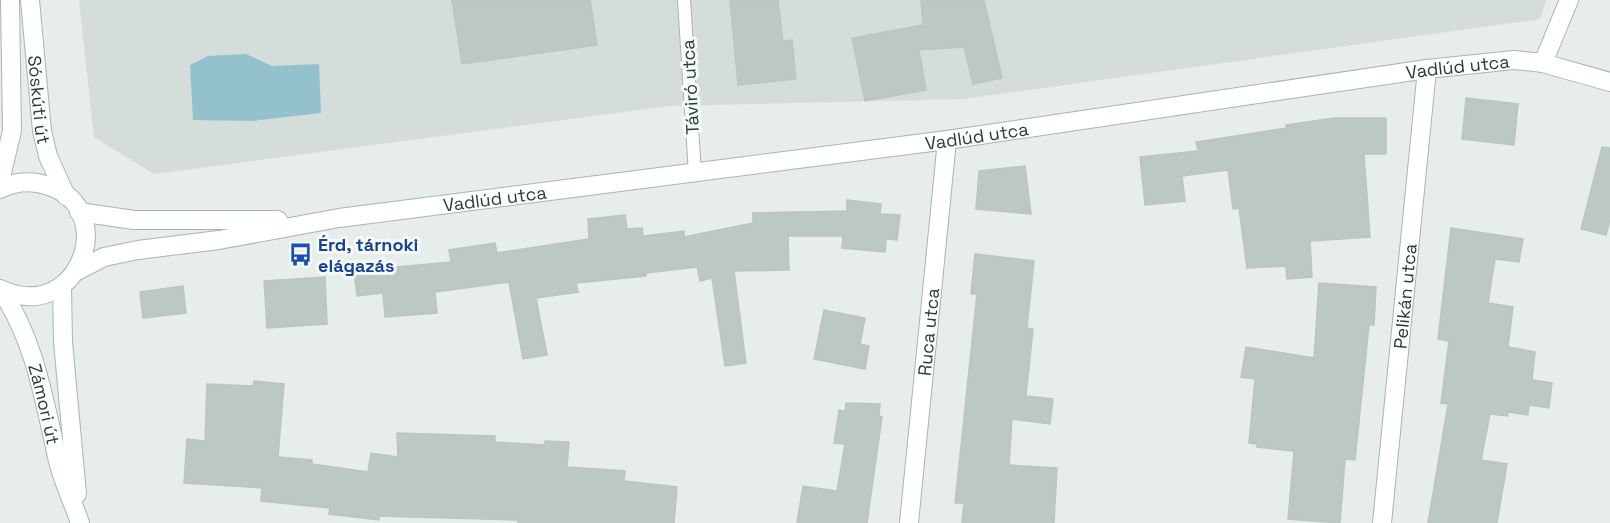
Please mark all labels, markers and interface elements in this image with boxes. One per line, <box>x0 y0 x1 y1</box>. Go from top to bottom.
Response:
street label: Táviró utca <box>676 39 704 135</box>
street label: Vadlúd utca <box>1404 49 1511 83</box>
street label: Sóskúti út <box>24 54 56 146</box>
street label: Vadlúd utca <box>924 117 1030 154</box>
street label: Vadlúd utca <box>442 180 548 216</box>
place label: Érd, tárnoki elágazás <box>318 233 418 277</box>
bus stop icon: Érd, tárnoki elágazás <box>287 241 313 267</box>
street label: Pelikán utca <box>1388 242 1421 350</box>
street label: Ruca utca <box>912 287 944 377</box>
street label: Zámori út <box>24 361 65 447</box>

